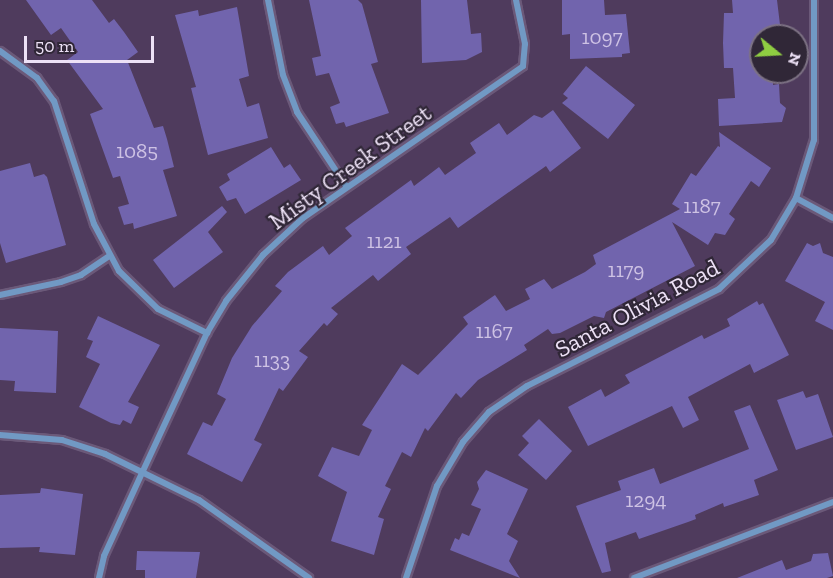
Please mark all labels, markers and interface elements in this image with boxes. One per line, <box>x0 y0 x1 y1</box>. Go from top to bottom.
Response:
scale bar <box>27 24 158 62</box>
house number: 1097 <box>581 24 623 50</box>
north arrow <box>749 24 809 84</box>
text: 50 m <box>35 35 74 57</box>
text: N <box>784 50 806 68</box>
street label: Misty Creek Street <box>263 98 437 236</box>
house number: 1085 <box>116 138 158 164</box>
house number: 1187 <box>683 193 721 219</box>
house number: 1121 <box>366 228 402 254</box>
street label: Santa Olivia Road <box>550 253 724 363</box>
house number: 1179 <box>608 257 644 283</box>
house number: 1167 <box>475 318 513 344</box>
house number: 1133 <box>254 347 290 373</box>
house number: 1294 <box>625 487 667 513</box>

